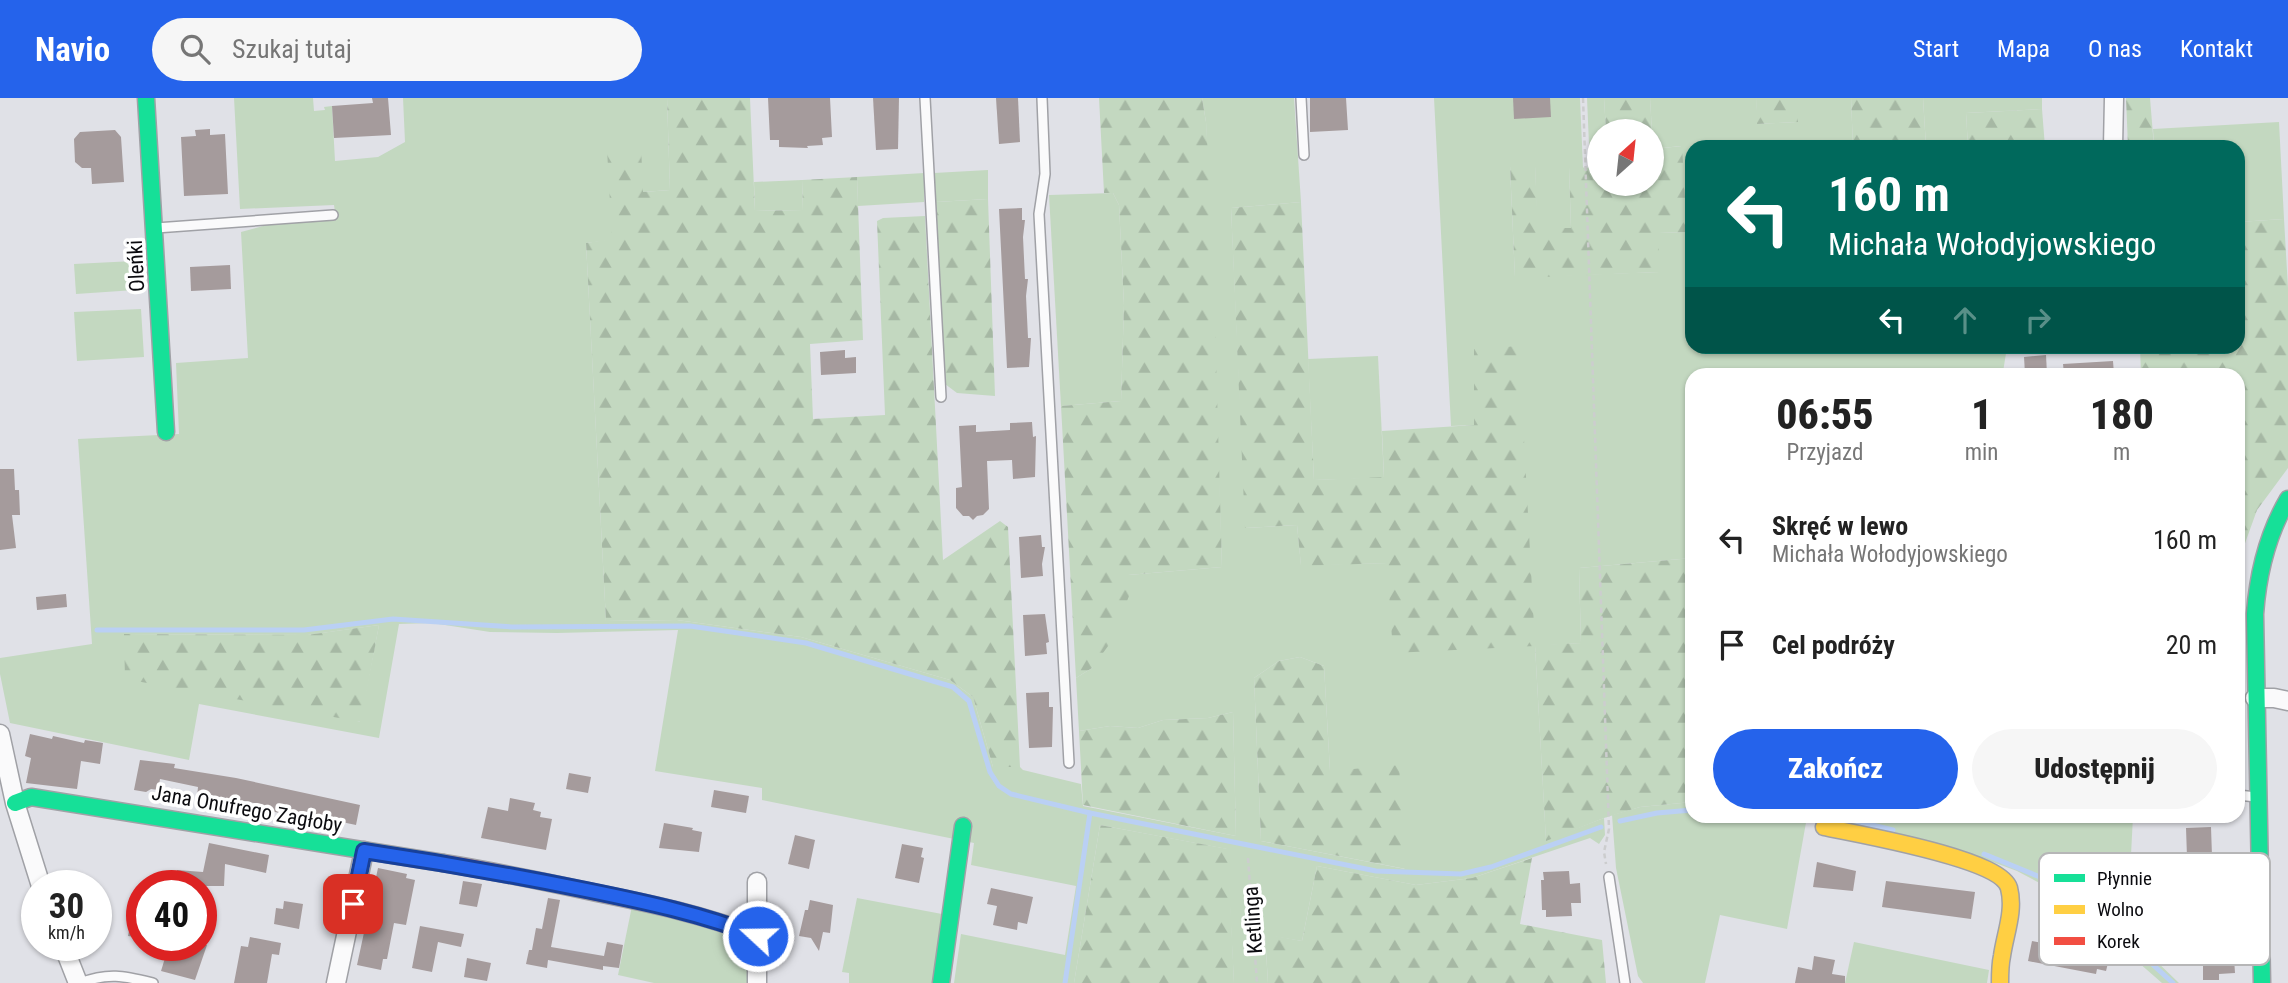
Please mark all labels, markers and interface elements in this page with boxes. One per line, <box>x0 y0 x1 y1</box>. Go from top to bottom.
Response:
search box <box>152 18 642 81</box>
text: Navio <box>35 30 110 69</box>
icon: search <box>176 30 214 68</box>
text: Szukaj tutaj <box>232 34 352 64</box>
text: Start <box>1913 35 1959 63</box>
text: Mapa <box>1997 35 2050 63</box>
text: O nas <box>2088 35 2142 63</box>
text: Kontakt <box>2180 35 2253 63</box>
north arrow <box>1587 119 1664 196</box>
map controls <box>1587 119 1664 196</box>
text: 160 m <box>1828 166 1950 223</box>
icon: left <box>1713 168 1804 259</box>
text: Michała Wołodyjowskiego <box>1828 225 2156 263</box>
street label: Oleńki <box>123 240 149 292</box>
icon: left <box>1873 301 1911 339</box>
icon: ahead <box>1946 301 1984 339</box>
icon: right <box>2019 301 2057 339</box>
text: 06:55 <box>1776 390 1873 439</box>
text: 1 <box>1971 390 1992 439</box>
text: 180 <box>2090 390 2154 439</box>
text: Przyjazd <box>1786 439 1863 466</box>
text: min <box>1965 439 1998 466</box>
text: m <box>2113 439 2130 466</box>
text: Skręć w lewo <box>1772 511 1908 541</box>
icon: left <box>1713 521 1751 559</box>
text: 160 m <box>2153 525 2217 555</box>
text: Michała Wołodyjowskiego <box>1772 541 2008 568</box>
icon: arrive <box>1713 626 1751 664</box>
text: Cel podróży <box>1772 630 1895 660</box>
text: 20 m <box>2166 630 2217 660</box>
button: Zakończ <box>1713 729 1958 809</box>
button: Udostępnij <box>1972 729 2217 809</box>
street label: Jana Onufrego Zagłoby <box>150 780 344 838</box>
legend <box>2039 853 2270 965</box>
text: Płynnie <box>2097 867 2152 890</box>
speed limit sign: 40 <box>126 870 217 961</box>
pin <box>323 874 383 934</box>
icon: arrive <box>334 885 372 923</box>
text: 30 <box>49 886 84 927</box>
street label: Ketlinga <box>1239 886 1267 954</box>
text: Wolno <box>2097 898 2144 921</box>
position arrow <box>721 899 795 973</box>
text: km/h <box>48 922 85 943</box>
text: Korek <box>2097 930 2140 953</box>

